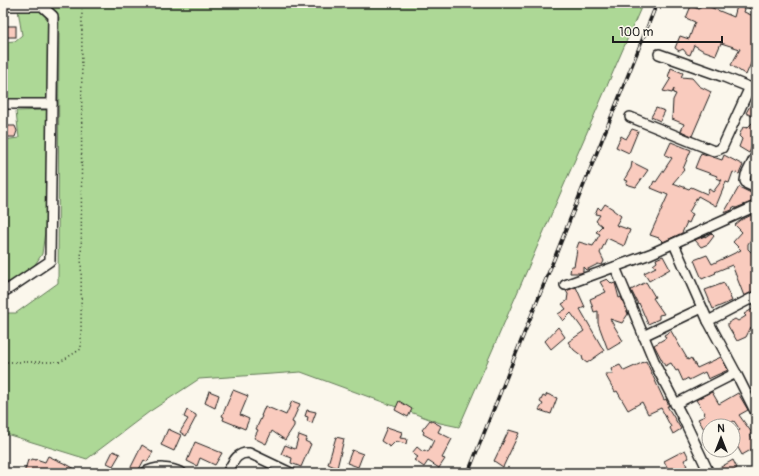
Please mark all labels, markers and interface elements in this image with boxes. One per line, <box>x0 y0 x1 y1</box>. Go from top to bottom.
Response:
scale bar <box>613 18 722 44</box>
text: 100 m <box>619 25 654 40</box>
north arrow <box>701 418 741 458</box>
text: N <box>717 422 725 435</box>

